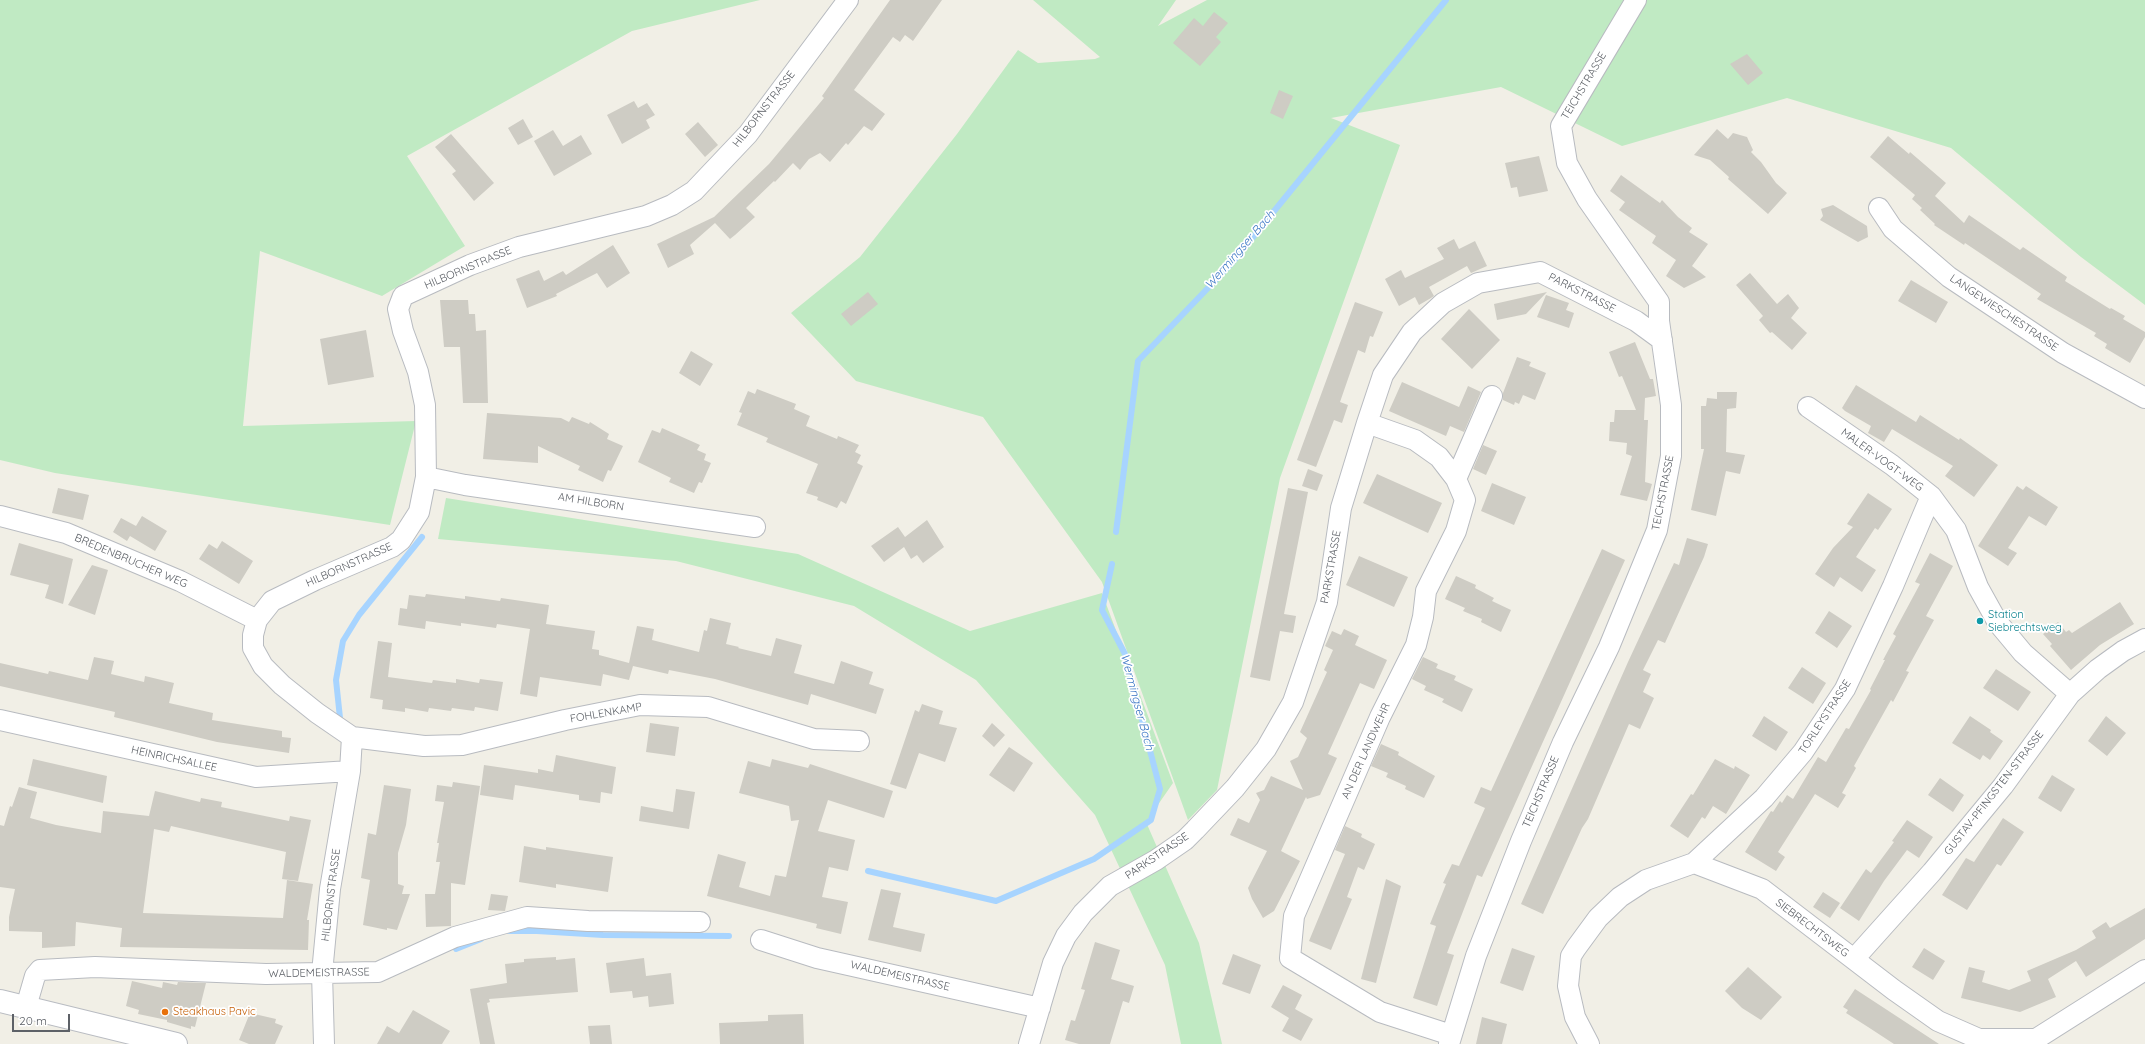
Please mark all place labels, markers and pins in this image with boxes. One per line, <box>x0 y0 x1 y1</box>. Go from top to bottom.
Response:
place label: Station Siebrechtsweg <box>1988 608 2062 634</box>
marker: Station Siebrechtsweg <box>1975 616 1985 626</box>
place label: Steakhaus Pavic <box>173 1005 256 1019</box>
marker: Steakhaus Pavic <box>160 1007 170 1017</box>

